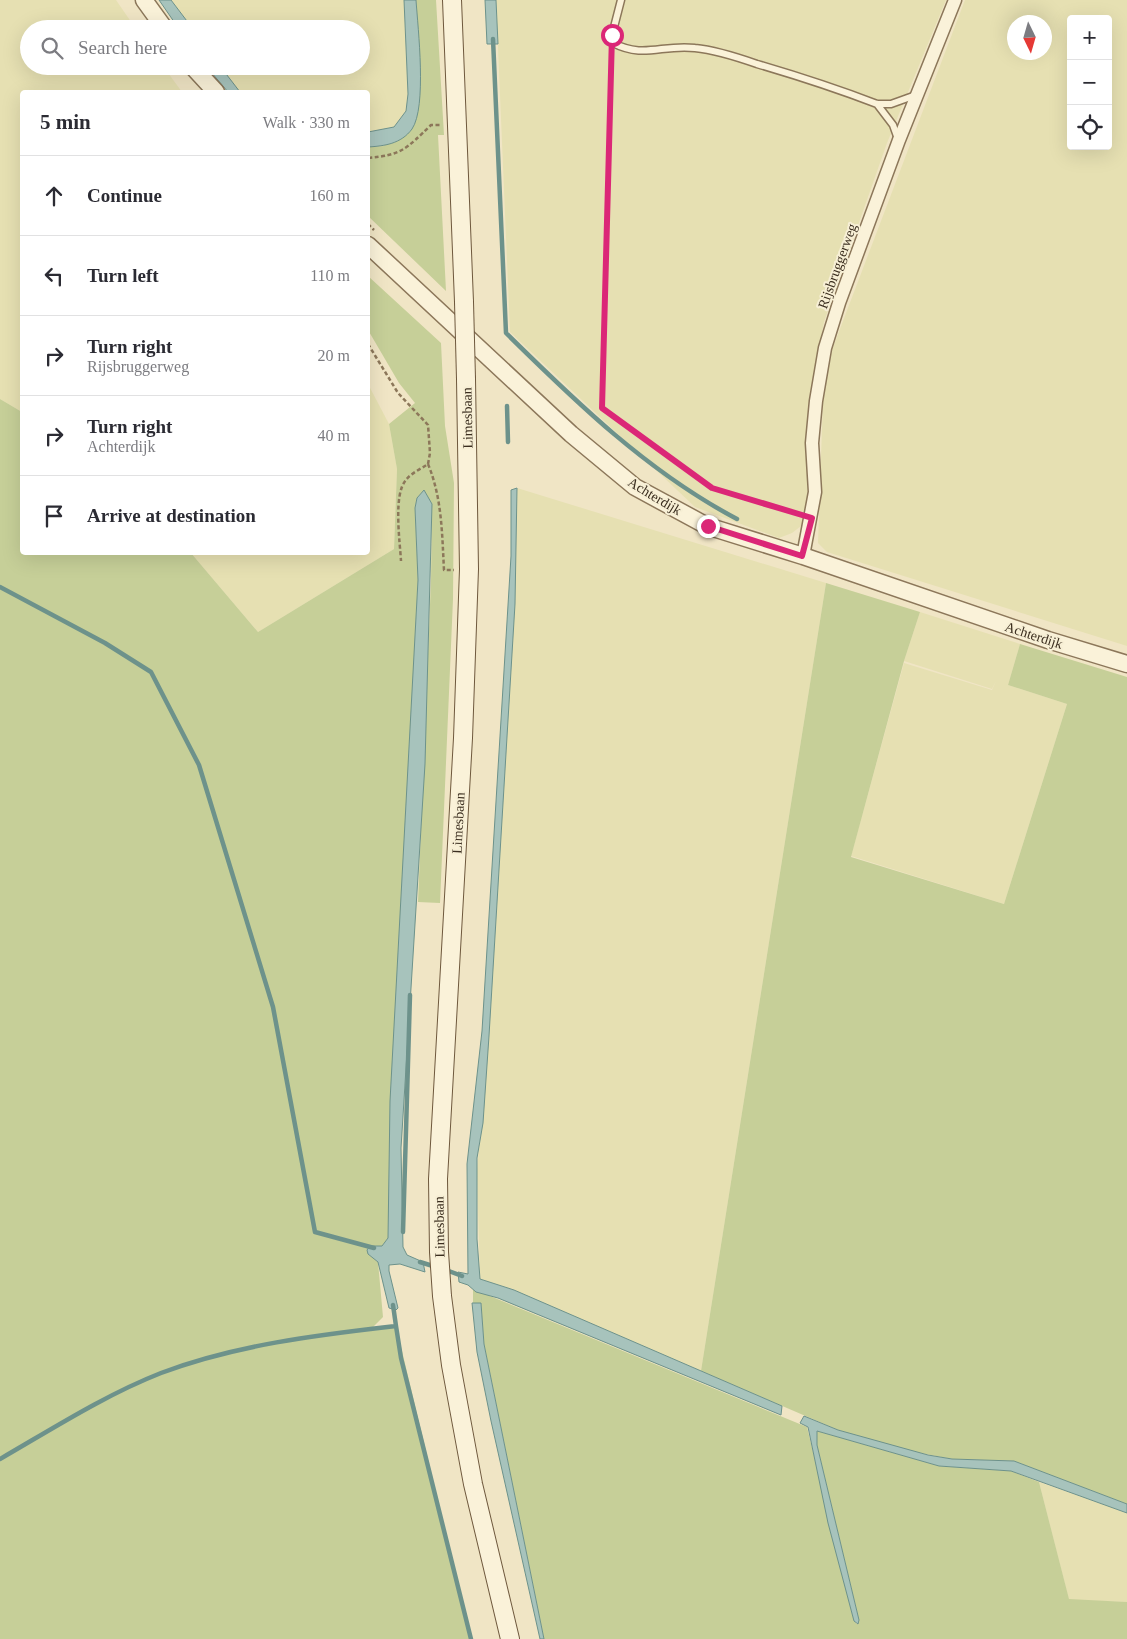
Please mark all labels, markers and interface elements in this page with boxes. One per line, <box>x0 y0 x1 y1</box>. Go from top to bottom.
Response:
north arrow <box>1007 15 1052 60</box>
map controls <box>1067 15 1112 150</box>
button: + <box>1067 15 1112 60</box>
search box <box>20 20 370 75</box>
route start <box>601 24 624 47</box>
icon: search <box>38 34 66 62</box>
text: Search here <box>78 37 167 58</box>
button: − <box>1067 60 1112 105</box>
button: locate <box>1067 105 1112 150</box>
text: 5 min <box>40 110 91 134</box>
text: Walk · 330 m <box>263 114 350 131</box>
icon: ahead <box>40 182 68 210</box>
text: Continue <box>87 185 162 206</box>
text: 160 m <box>310 187 350 204</box>
street label: Rijsbruggerweg <box>815 222 860 311</box>
icon: left <box>40 262 68 290</box>
text: Turn left <box>87 265 159 286</box>
text: 110 m <box>310 267 350 284</box>
text: Turn right <box>87 336 172 357</box>
icon: right <box>40 342 68 370</box>
text: 20 m <box>318 347 350 364</box>
text: Rijsbruggerweg <box>87 358 189 375</box>
street label: Limesbaan <box>459 387 476 449</box>
text: Turn right <box>87 416 172 437</box>
icon: right <box>40 422 68 450</box>
text: 40 m <box>318 427 350 444</box>
text: Achterdijk <box>87 438 155 455</box>
street label: Achterdijk <box>625 475 684 518</box>
icon: arrive <box>40 502 68 530</box>
text: Arrive at destination <box>87 505 256 526</box>
route end <box>697 515 720 538</box>
street label: Achterdijk <box>1003 619 1065 652</box>
street label: Limesbaan <box>449 792 468 854</box>
street label: Limesbaan <box>431 1196 448 1258</box>

